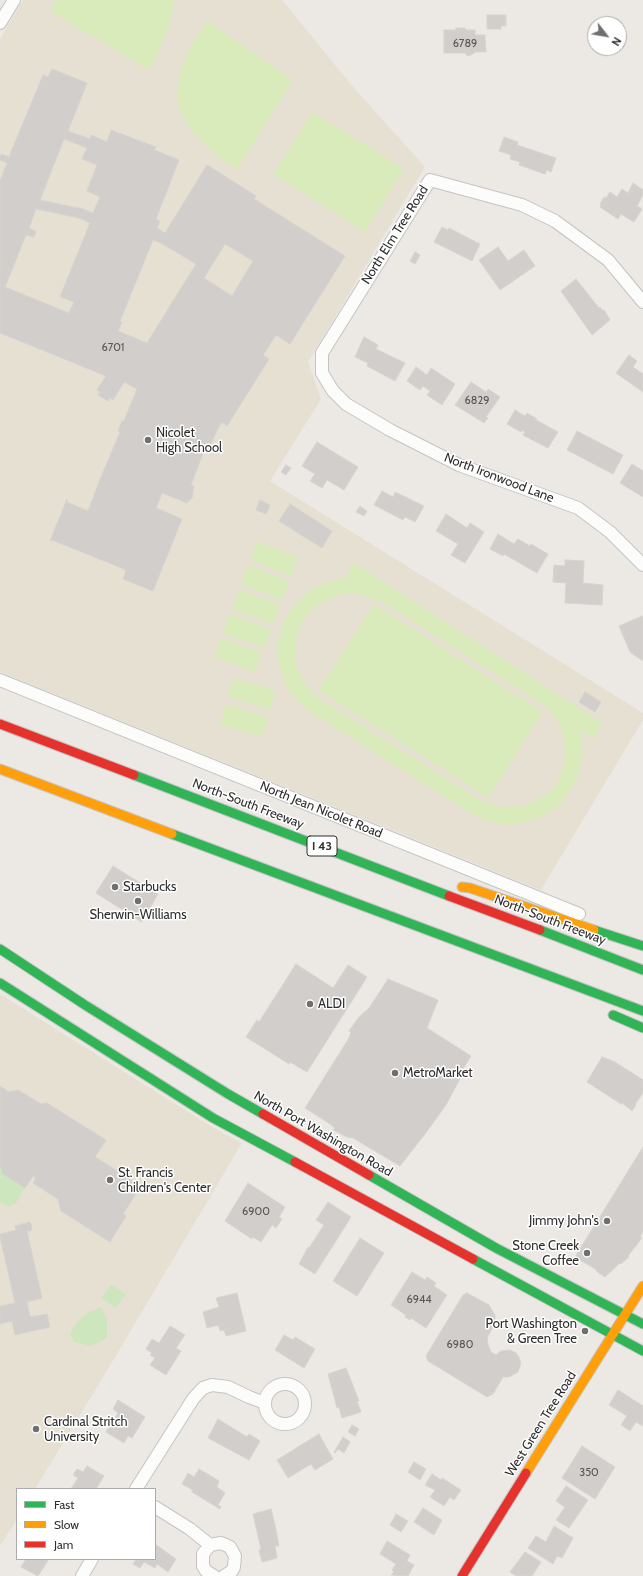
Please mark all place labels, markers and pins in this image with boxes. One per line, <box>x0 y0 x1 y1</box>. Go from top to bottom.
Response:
place label: Nicolet High School <box>156 425 222 456</box>
marker: Nicolet High School <box>143 435 153 445</box>
place label: Starbucks <box>123 879 176 895</box>
marker: Starbucks <box>110 882 120 892</box>
marker: Sherwin-Williams <box>133 896 143 906</box>
place label: Sherwin-Williams <box>89 907 187 923</box>
place label: ALDI <box>318 996 345 1012</box>
marker: ALDI <box>305 999 315 1009</box>
place label: MetroMarket <box>403 1065 473 1081</box>
marker: MetroMarket <box>390 1068 400 1078</box>
place label: St. Francis Children's Center <box>118 1165 211 1196</box>
marker: St. Francis Children's Center <box>105 1175 115 1185</box>
place label: Jimmy John's <box>529 1213 599 1229</box>
marker: Jimmy John's <box>602 1216 612 1226</box>
place label: Stone Creek Coffee <box>512 1238 579 1269</box>
marker: Stone Creek Coffee <box>582 1248 592 1258</box>
place label: Port Washington & Green Tree <box>485 1316 577 1347</box>
marker: Port Washington & Green Tree <box>580 1326 590 1336</box>
place label: Cardinal Stritch University <box>44 1414 128 1445</box>
marker: Cardinal Stritch University <box>31 1424 41 1434</box>

